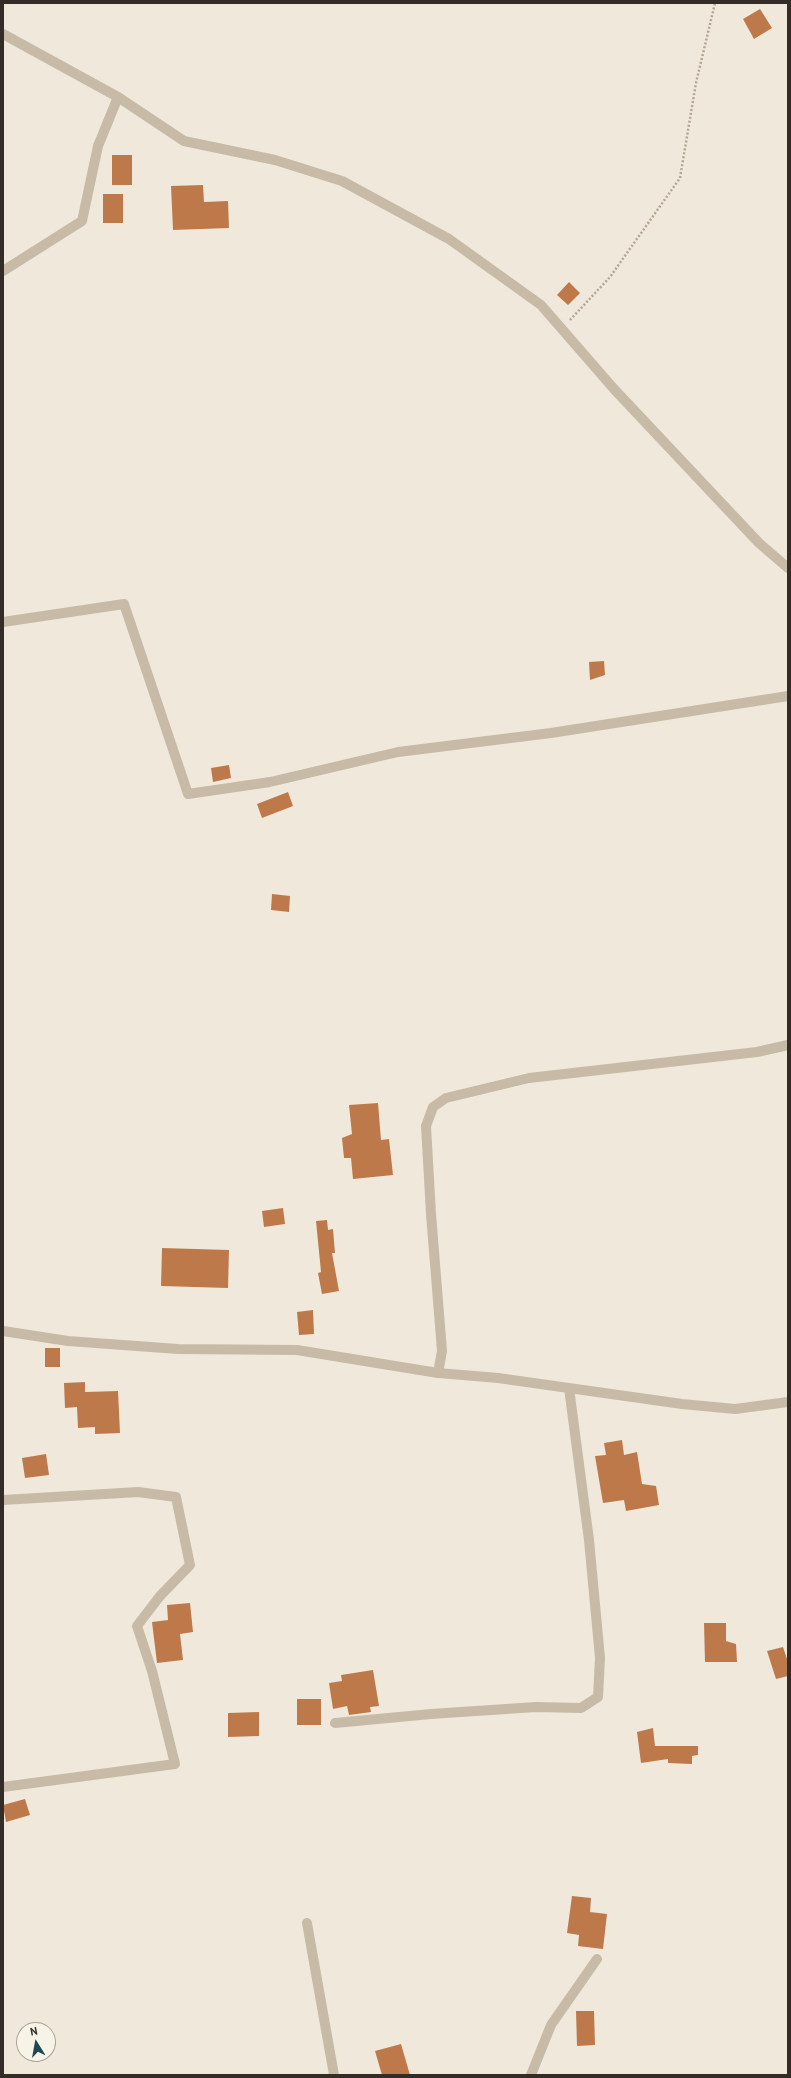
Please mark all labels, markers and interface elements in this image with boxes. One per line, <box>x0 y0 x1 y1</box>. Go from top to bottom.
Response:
north arrow <box>16 2022 56 2062</box>
text: N <box>29 2024 39 2039</box>

